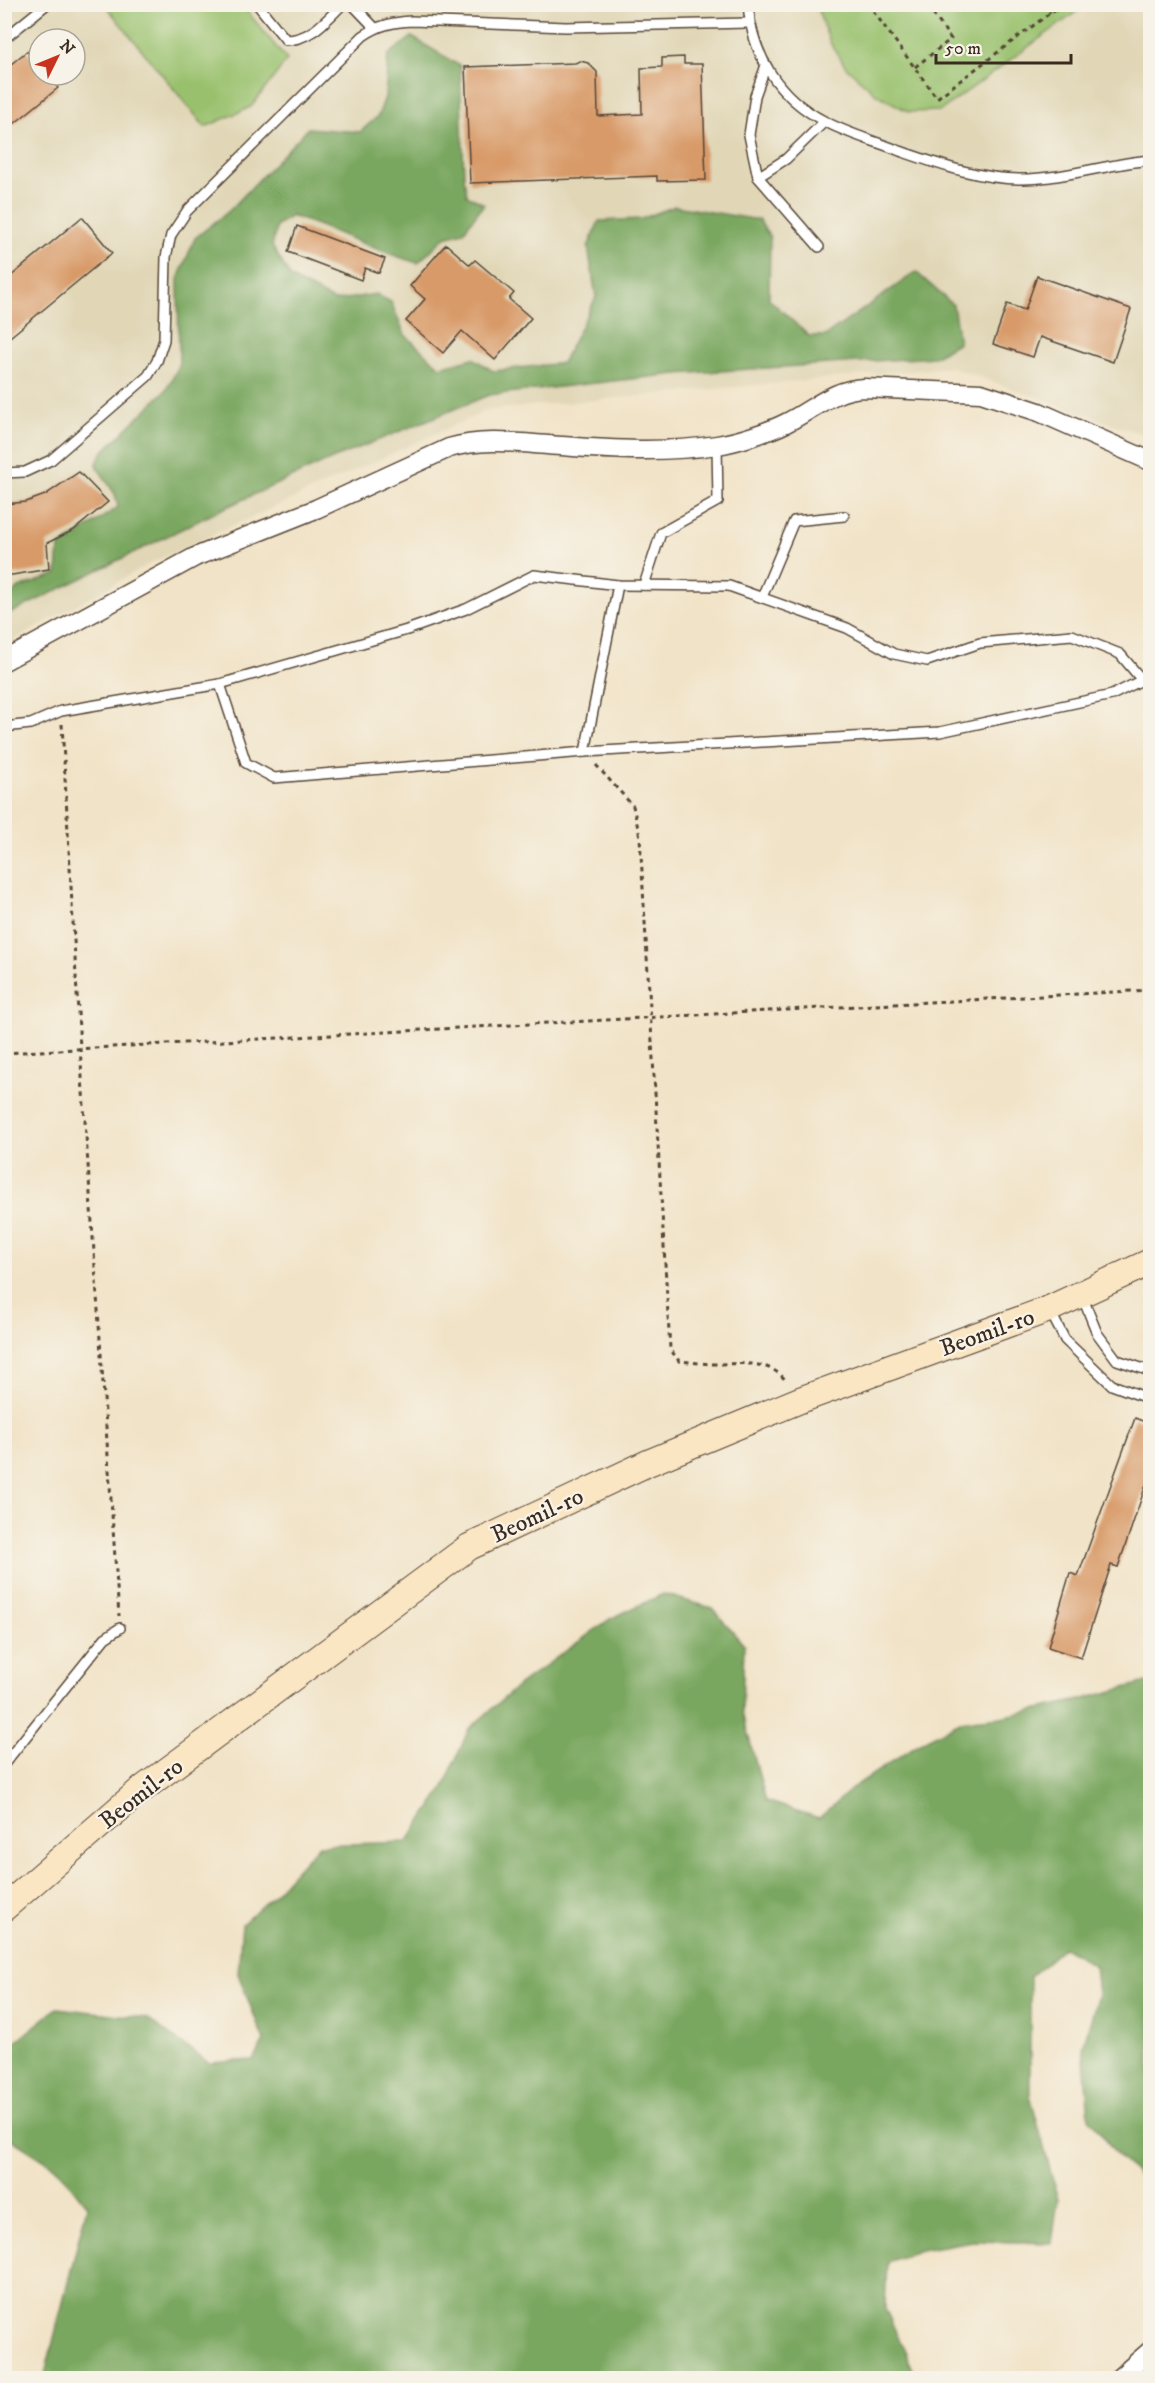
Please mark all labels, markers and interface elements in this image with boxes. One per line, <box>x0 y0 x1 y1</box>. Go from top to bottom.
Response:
north arrow <box>27 27 87 87</box>
scale bar <box>936 27 1071 65</box>
text: N <box>55 36 79 59</box>
text: 50 m <box>945 38 981 60</box>
street label: Beomil-ro <box>936 1302 1039 1364</box>
street label: Beomil-ro <box>486 1481 588 1550</box>
street label: Beomil-ro <box>94 1752 190 1836</box>

